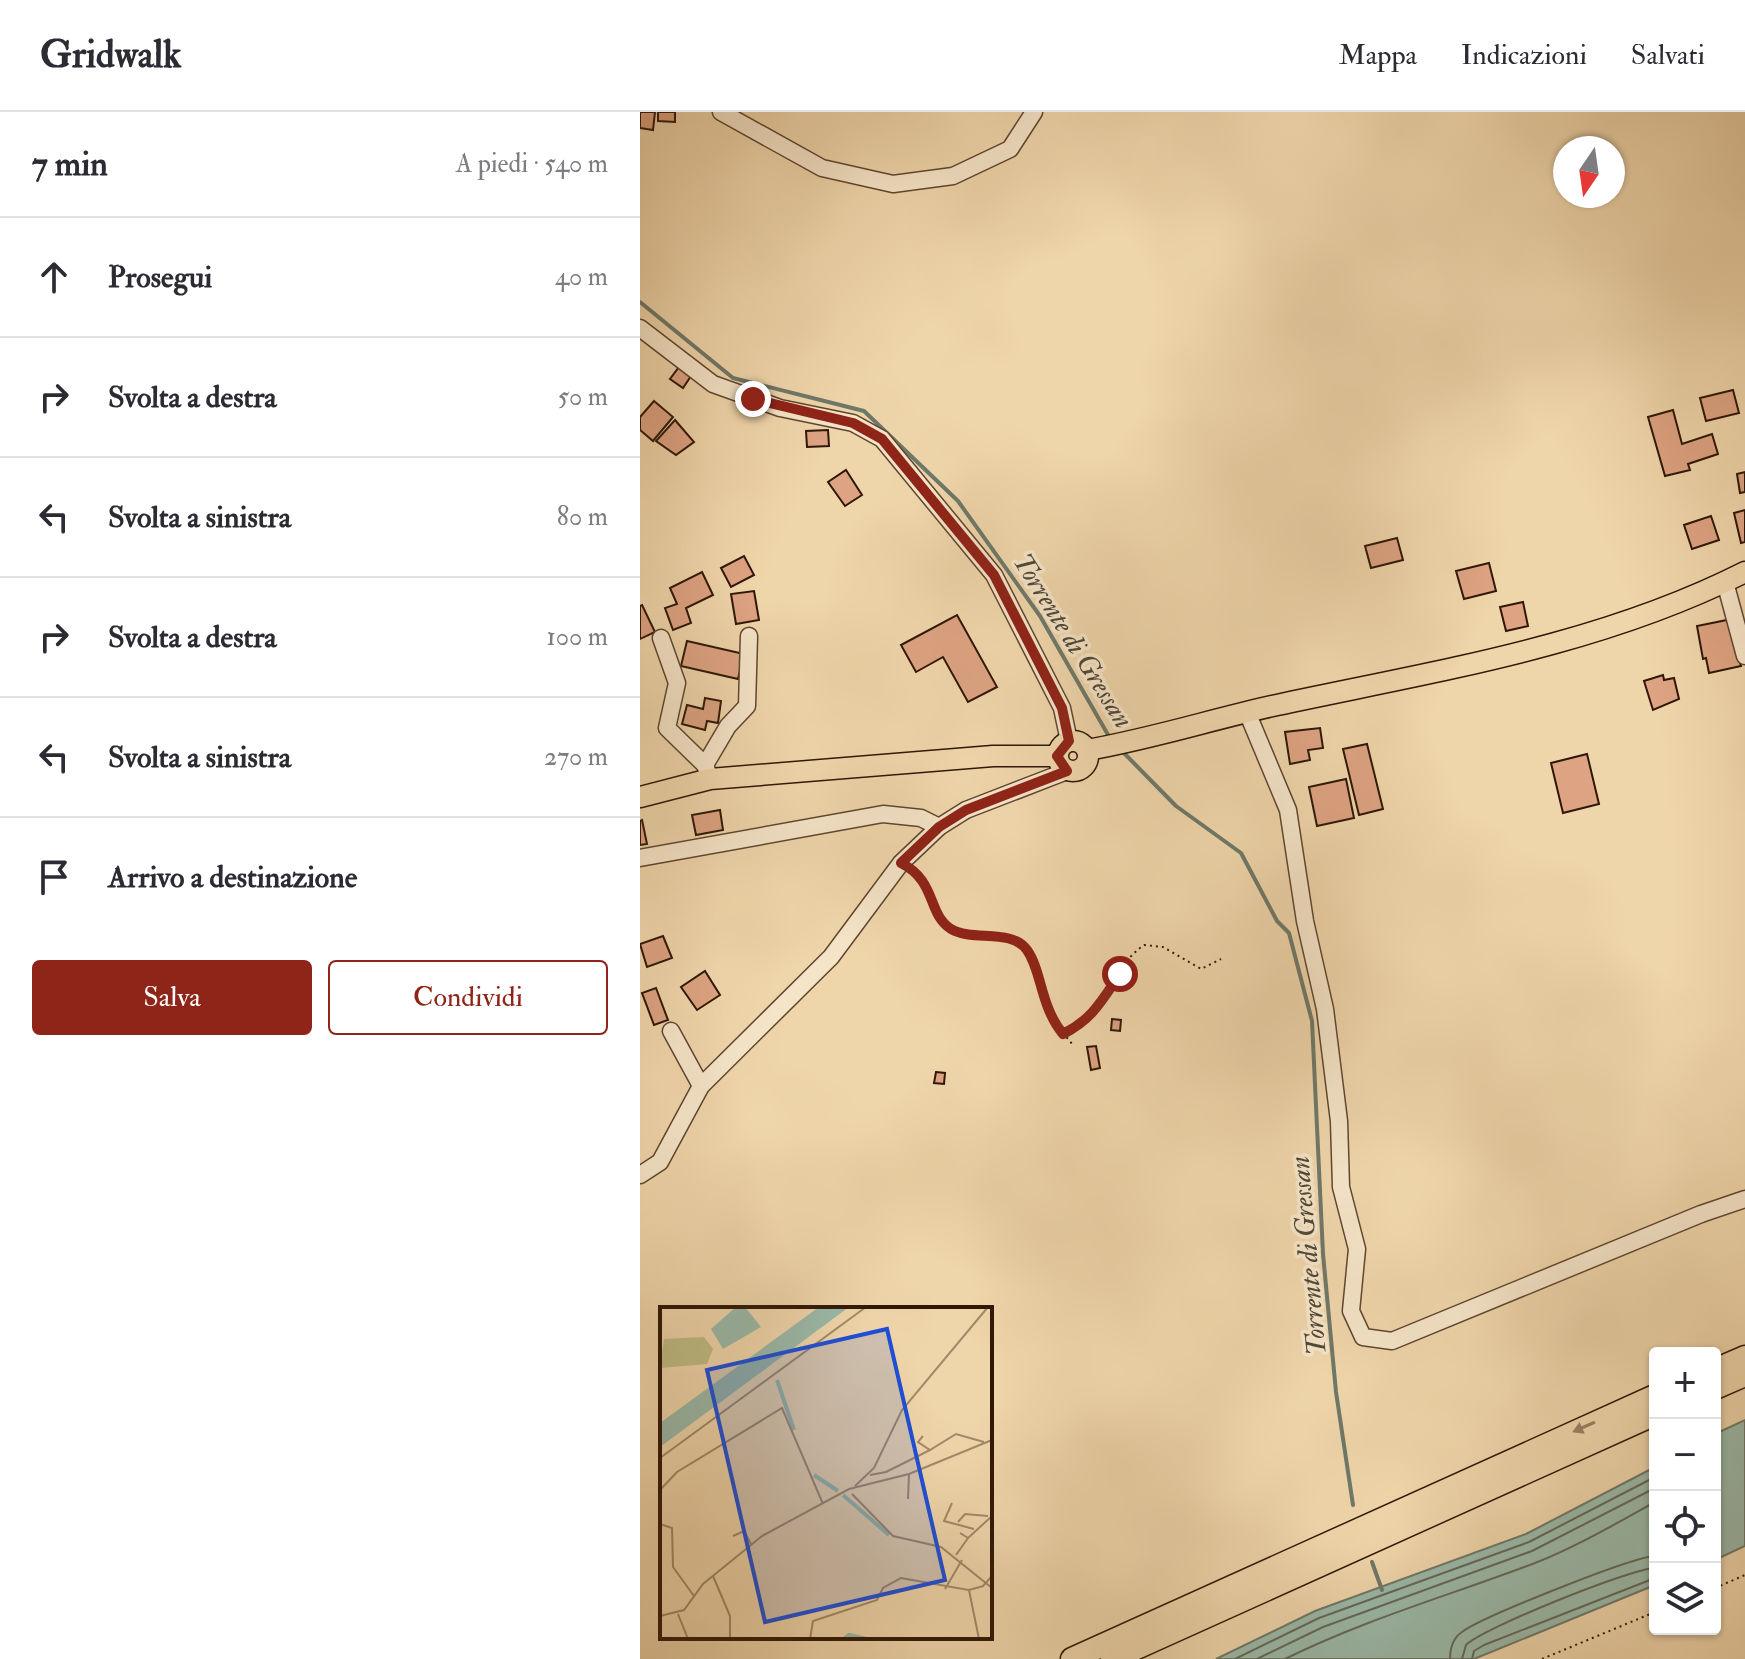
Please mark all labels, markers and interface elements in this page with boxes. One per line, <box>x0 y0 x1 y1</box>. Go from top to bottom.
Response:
text: Gridwalk <box>40 31 181 79</box>
text: Mappa <box>1339 38 1417 73</box>
text: Indicazioni <box>1461 38 1587 73</box>
text: Salvati <box>1631 38 1705 73</box>
north arrow <box>1553 136 1625 208</box>
text: 7 min <box>32 143 108 186</box>
text: A piedi · 540 m <box>456 148 608 180</box>
icon: ahead <box>32 255 76 299</box>
text: Prosegui <box>108 259 212 296</box>
text: 40 m <box>555 261 608 293</box>
icon: right <box>32 375 76 419</box>
text: Svolta a destra <box>108 379 277 416</box>
text: 50 m <box>558 381 608 413</box>
route end <box>735 381 771 417</box>
icon: left <box>32 495 76 539</box>
text: Svolta a sinistra <box>108 499 291 536</box>
text: 80 m <box>557 501 608 533</box>
water label: Torrente di Gressan <box>1005 547 1141 735</box>
icon: right <box>32 615 76 659</box>
text: Svolta a destra <box>108 619 277 656</box>
text: 100 m <box>547 621 608 653</box>
icon: left <box>32 735 76 779</box>
text: Svolta a sinistra <box>108 739 291 776</box>
text: 270 m <box>544 741 608 773</box>
icon: arrive <box>32 855 76 899</box>
text: Arrivo a destinazione <box>108 859 357 896</box>
route start <box>1102 956 1138 992</box>
button: Salva <box>32 960 312 1035</box>
button: Condividi <box>328 960 608 1035</box>
water label: Torrente di Gressan <box>1282 1155 1335 1357</box>
inset map <box>660 1307 992 1639</box>
map controls <box>1649 1347 1721 1635</box>
button: + <box>1649 1347 1721 1419</box>
button: − <box>1649 1419 1721 1491</box>
one-way arrow <box>1572 1421 1596 1434</box>
button: locate <box>1649 1491 1721 1563</box>
button: layers <box>1649 1563 1721 1635</box>

